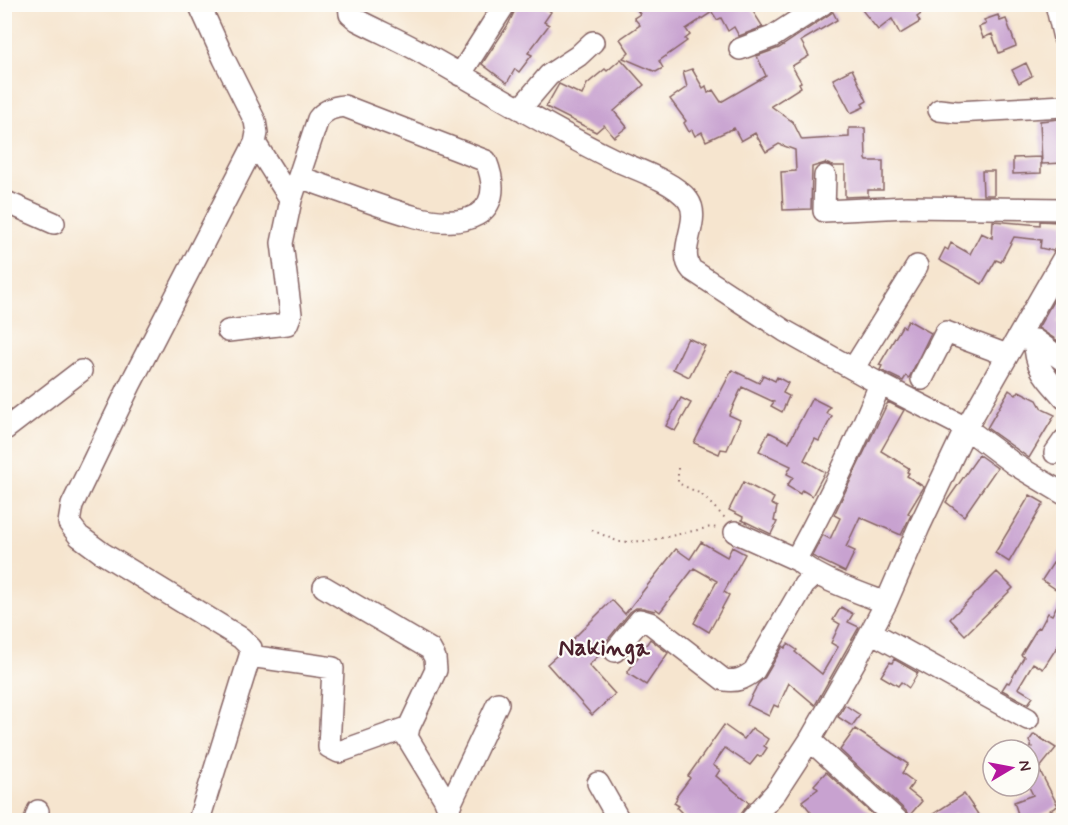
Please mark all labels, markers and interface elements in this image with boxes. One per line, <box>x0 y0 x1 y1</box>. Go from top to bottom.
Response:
district label: Nakinga <box>558 633 650 665</box>
north arrow <box>981 738 1041 798</box>
text: N <box>1013 759 1036 773</box>

